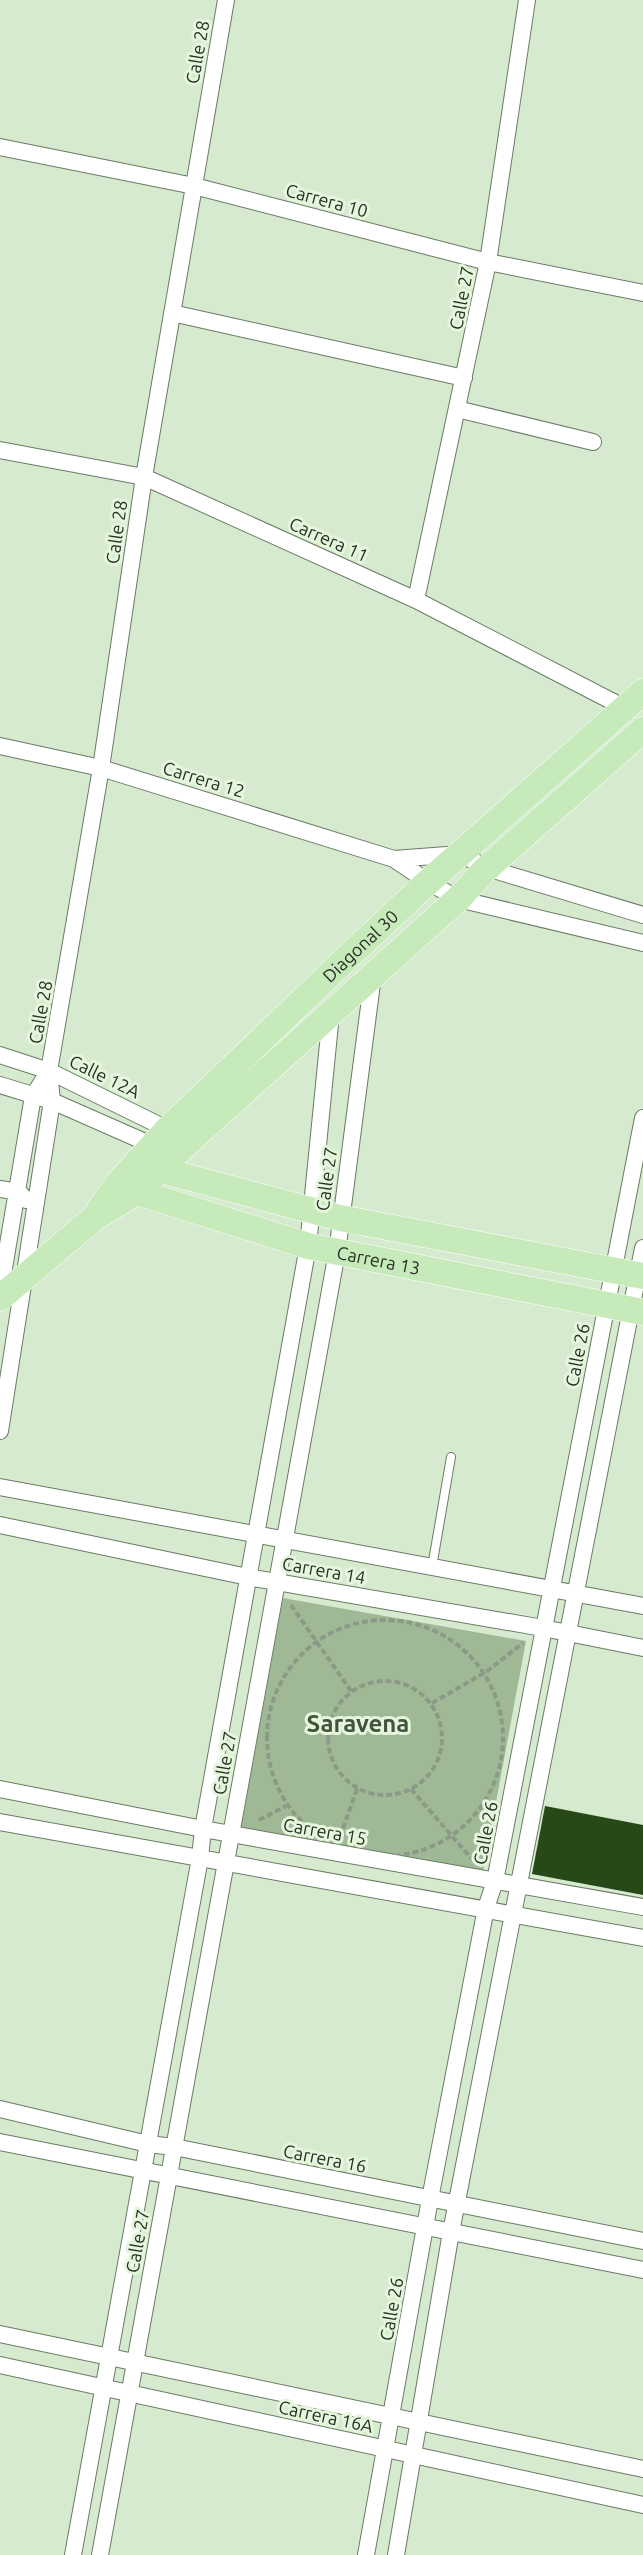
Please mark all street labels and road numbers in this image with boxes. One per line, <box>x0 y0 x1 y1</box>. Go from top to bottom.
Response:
street label: Calle 28 <box>182 19 212 85</box>
street label: Carrera 10 <box>284 179 370 221</box>
street label: Calle 27 <box>445 265 477 331</box>
street label: Calle 28 <box>102 499 130 565</box>
street label: Carrera 11 <box>286 513 372 565</box>
street label: Carrera 12 <box>161 757 247 801</box>
street label: Diagonal 30 <box>318 906 402 986</box>
street label: Calle 28 <box>25 979 55 1045</box>
street label: Calle 12A <box>67 1050 144 1102</box>
street label: Calle 27 <box>312 1146 340 1212</box>
street label: Carrera 13 <box>335 1242 422 1278</box>
street label: Calle 26 <box>561 1322 593 1388</box>
street label: Carrera 14 <box>281 1553 367 1587</box>
street label: Calle 27 <box>209 1730 239 1796</box>
street label: Calle 26 <box>469 1800 501 1866</box>
street label: Carrera 15 <box>282 1814 368 1848</box>
street label: Carrera 16 <box>282 2140 368 2176</box>
street label: Calle 27 <box>122 2208 152 2274</box>
street label: Calle 26 <box>376 2276 406 2342</box>
street label: Carrera 16A <box>277 2396 375 2436</box>

